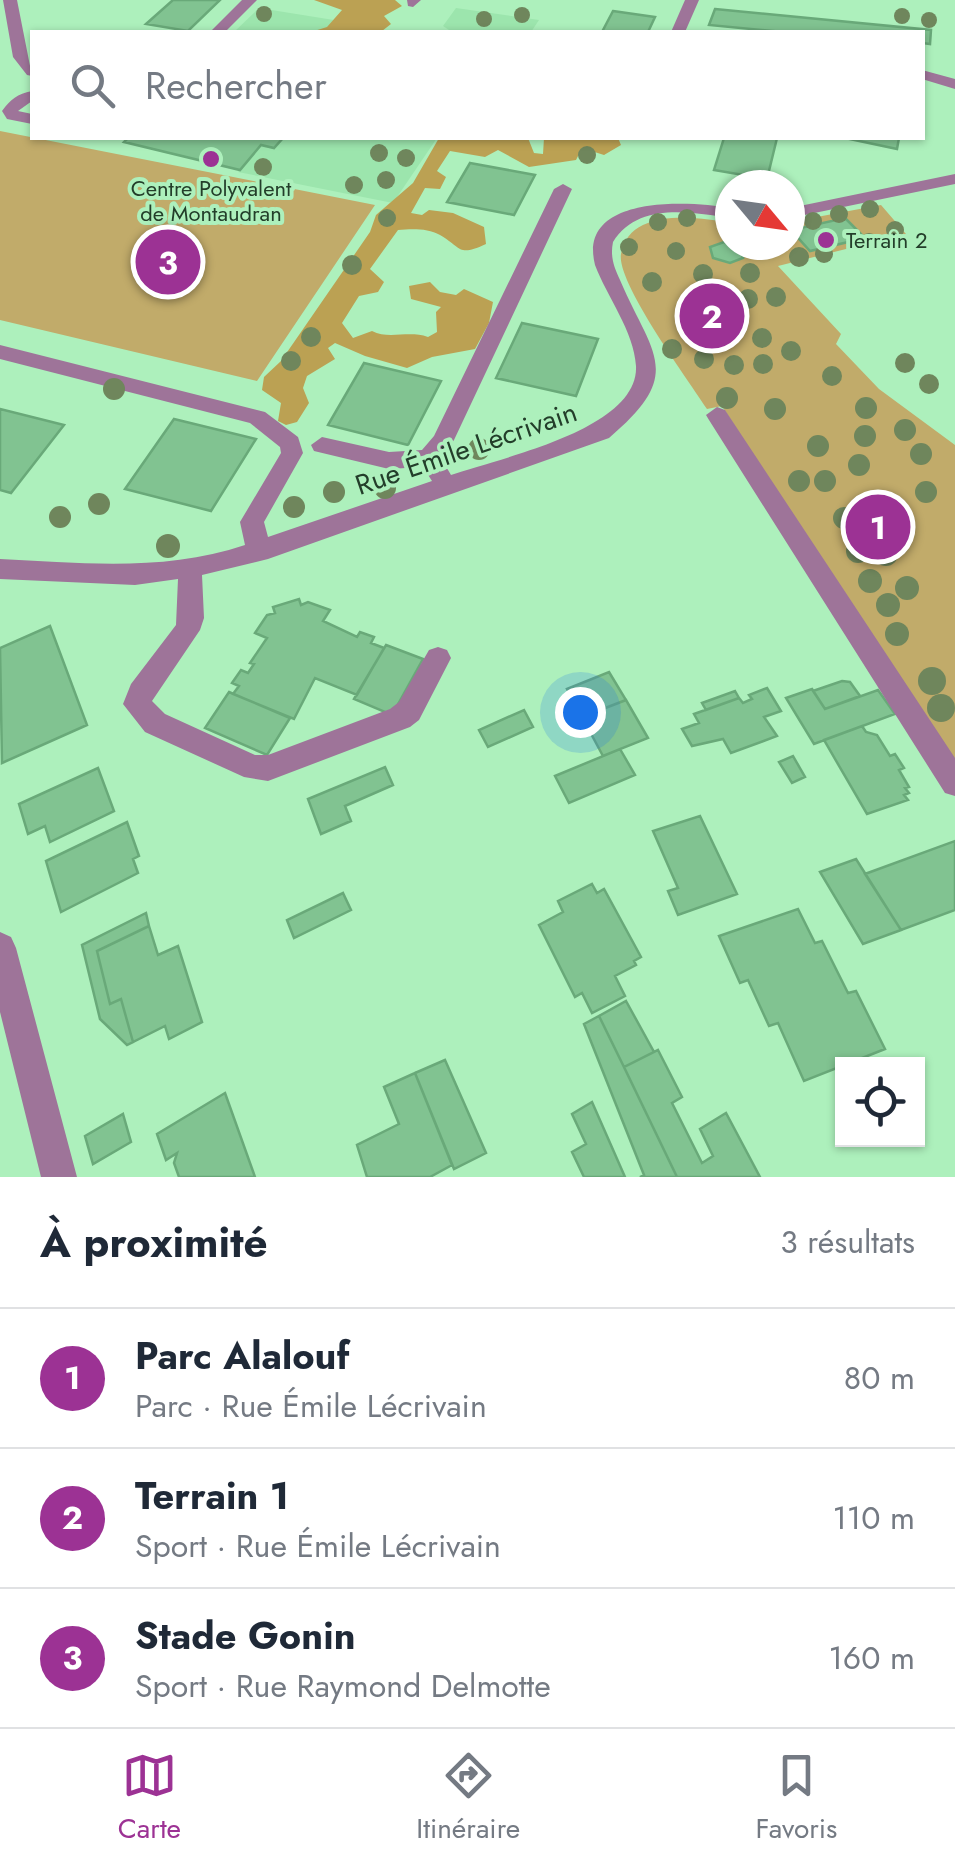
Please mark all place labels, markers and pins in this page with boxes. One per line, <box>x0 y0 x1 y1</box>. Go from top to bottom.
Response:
marker: Centre Polyvalent de Montaudran <box>200 148 222 170</box>
place label: Centre Polyvalent de Montaudran <box>131 172 292 229</box>
pin: 3 <box>136 224 200 300</box>
place label: Terrain 2 <box>846 224 927 256</box>
marker: Terrain 2 <box>815 229 837 251</box>
pin: 2 <box>680 278 744 354</box>
pin: 1 <box>846 490 910 564</box>

